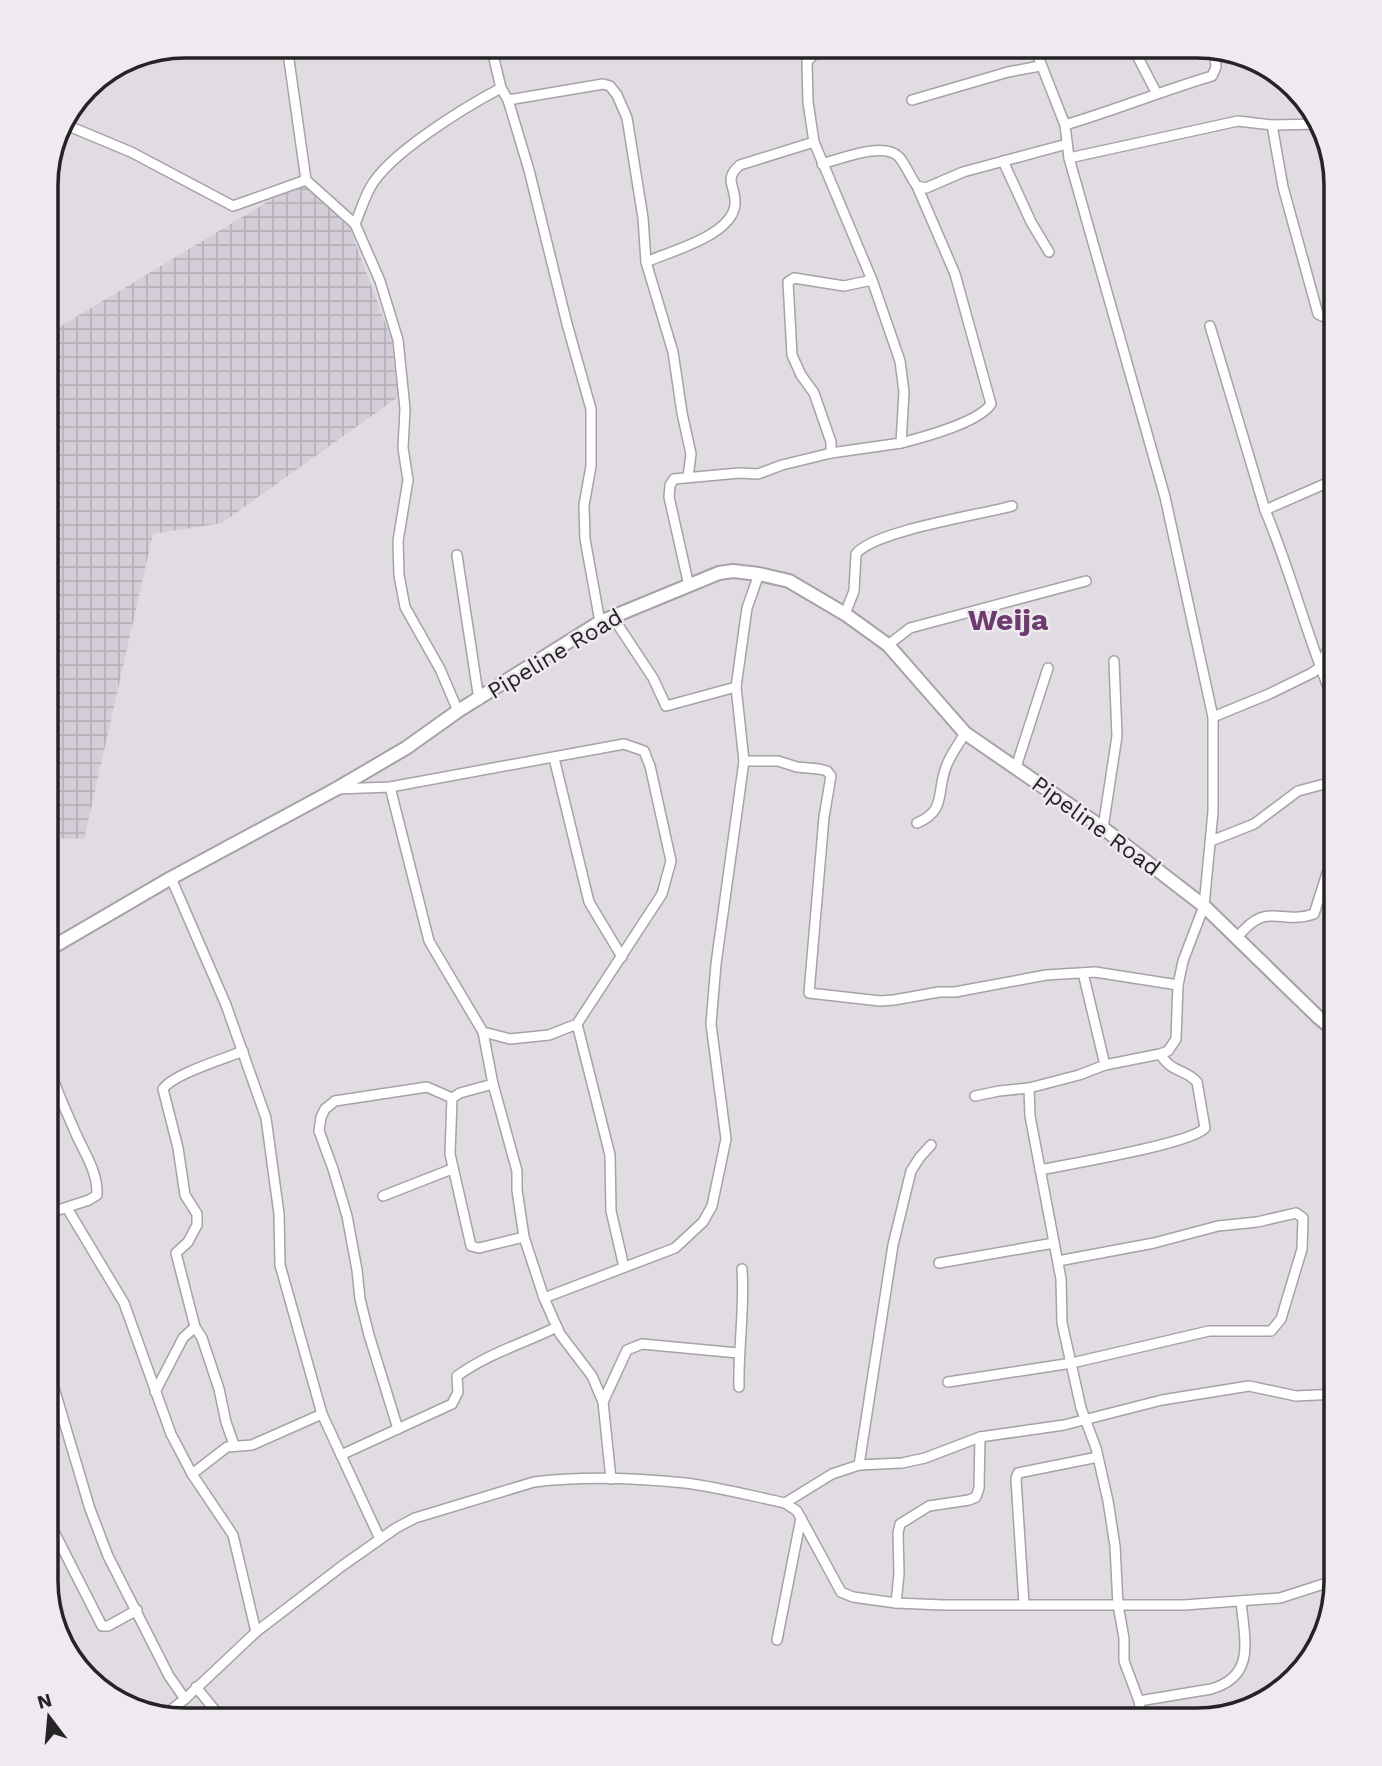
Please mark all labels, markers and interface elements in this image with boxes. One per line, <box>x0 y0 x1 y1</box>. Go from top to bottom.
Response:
district label: Weija <box>968 602 1049 637</box>
street label: Pipeline Road <box>483 603 627 705</box>
street label: Pipeline Road <box>1026 770 1166 882</box>
north arrow <box>14 1682 84 1752</box>
text: N <box>35 1688 54 1714</box>

